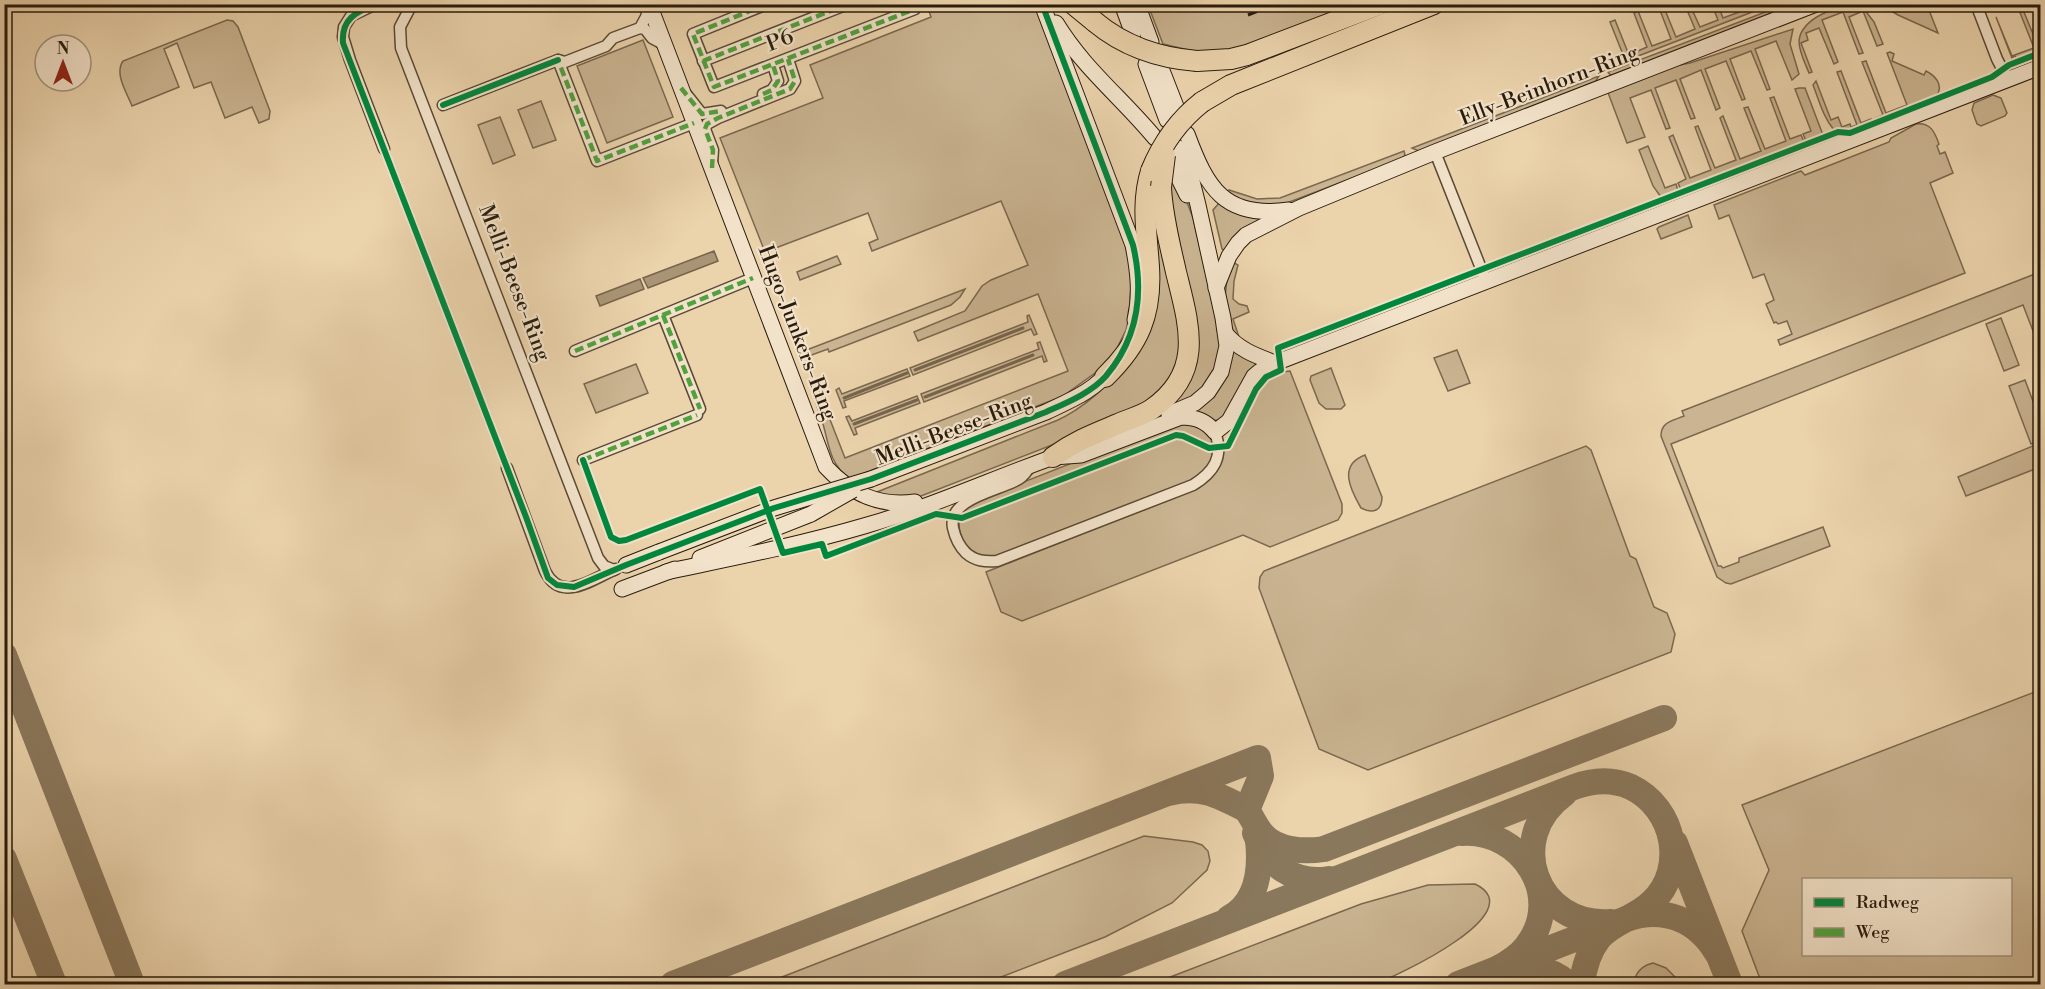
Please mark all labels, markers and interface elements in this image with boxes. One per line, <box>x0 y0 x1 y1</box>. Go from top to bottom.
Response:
street label: P6 <box>763 24 798 58</box>
north arrow <box>33 33 93 93</box>
text: N <box>57 39 70 59</box>
street label: Elly-Beinhorn-Ring <box>1456 40 1642 132</box>
street label: Melli-Beese-Ring <box>472 201 556 365</box>
street label: Hugo-Junkers-Ring <box>752 242 842 424</box>
street label: Melli-Beese-Ring <box>872 388 1036 472</box>
legend <box>1802 878 2012 956</box>
text: Radweg <box>1856 891 1920 914</box>
text: Weg <box>1855 921 1890 944</box>

